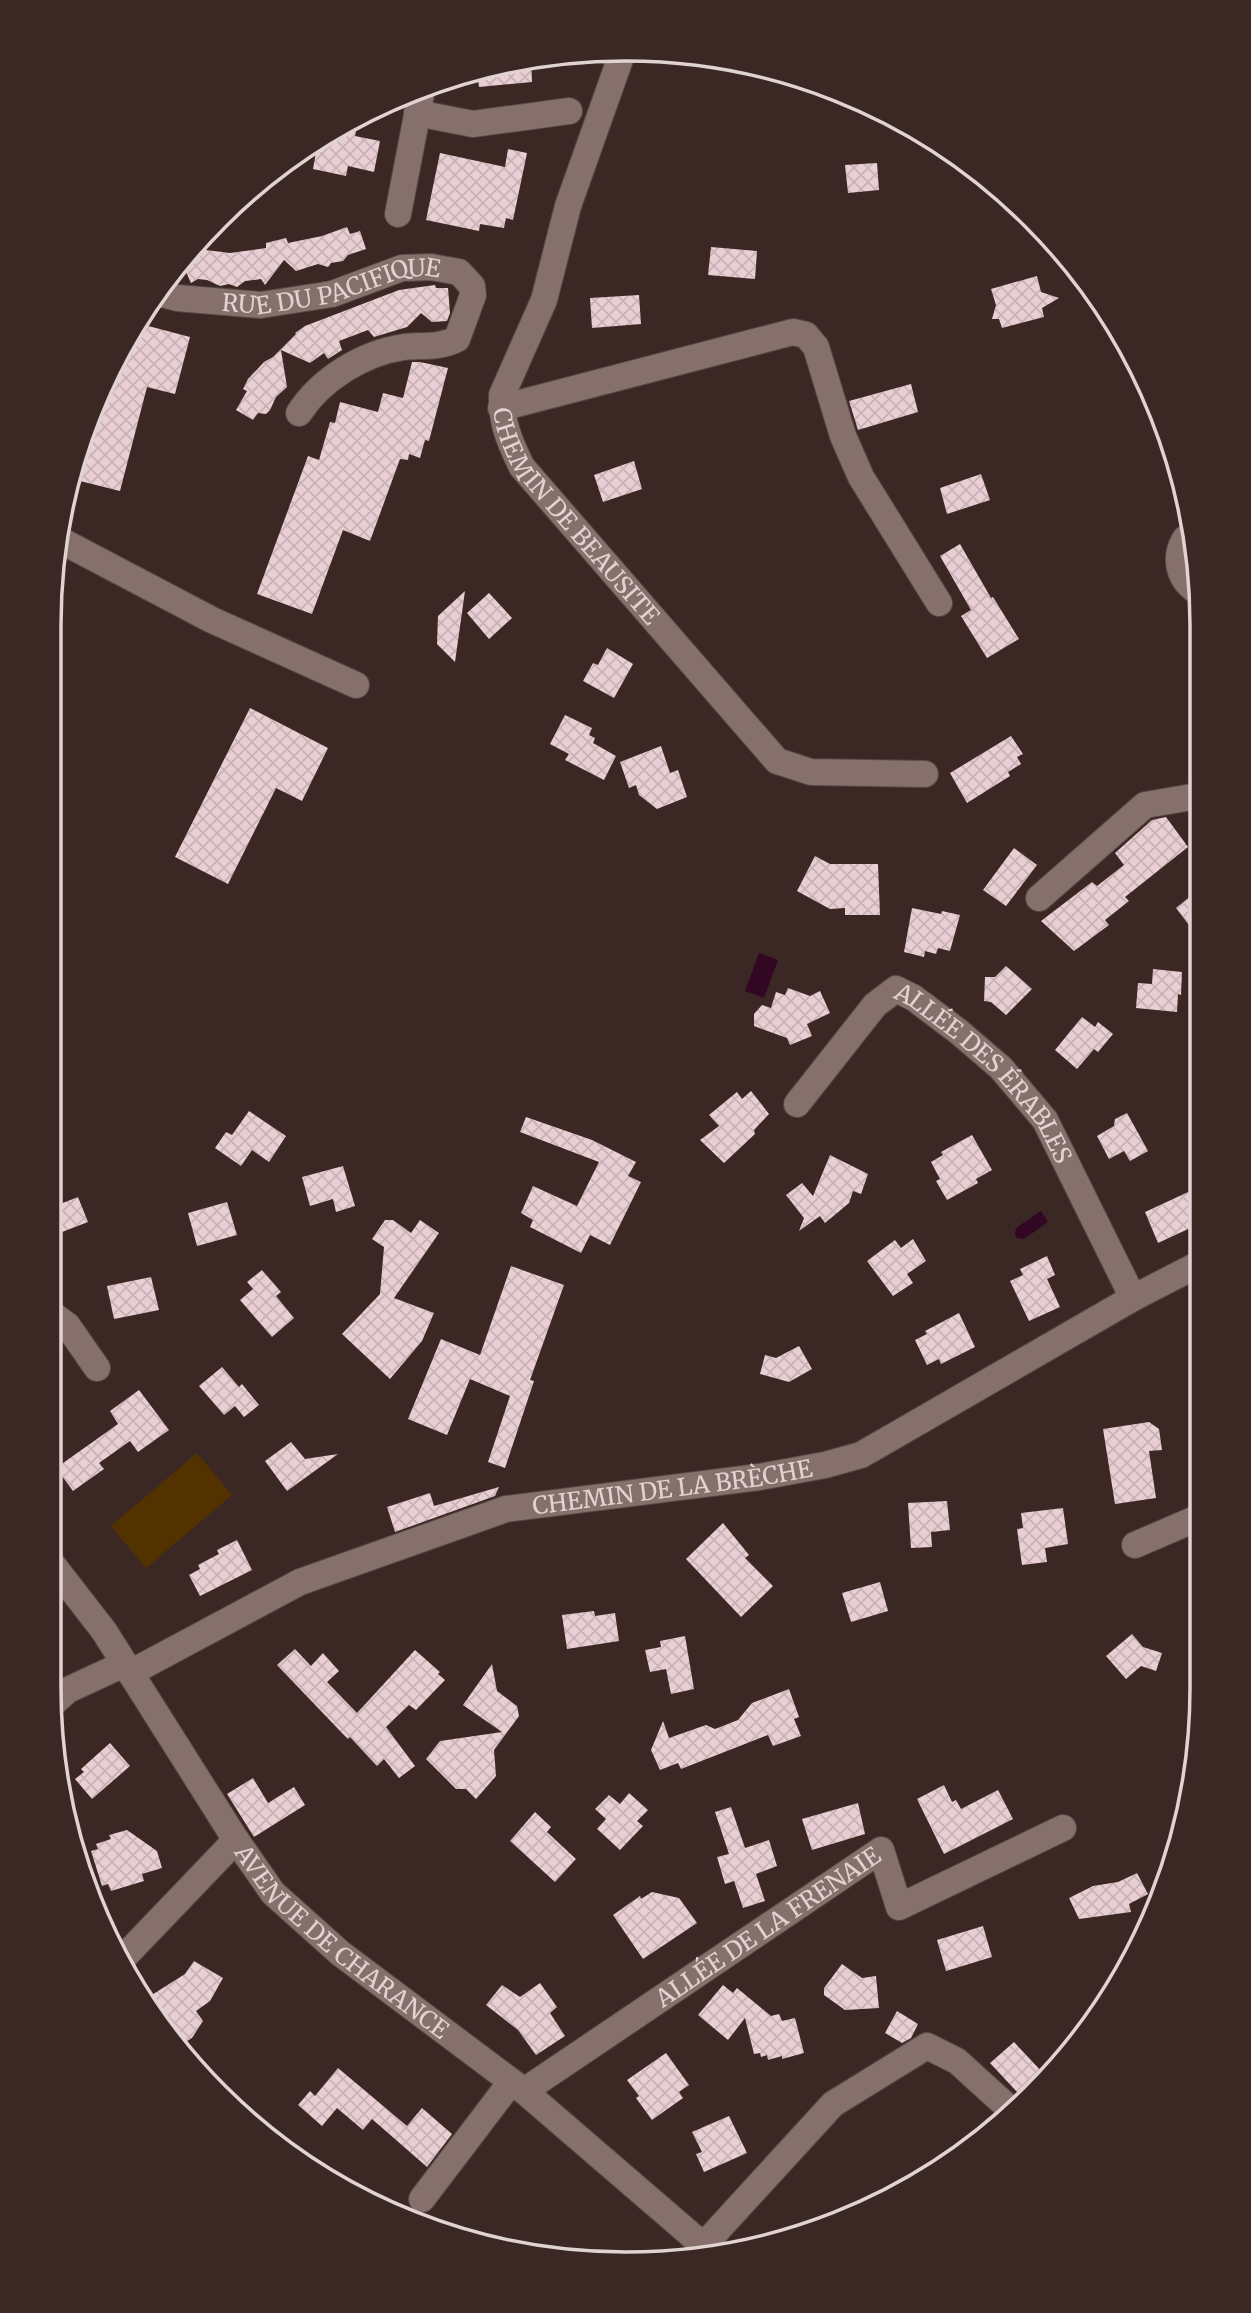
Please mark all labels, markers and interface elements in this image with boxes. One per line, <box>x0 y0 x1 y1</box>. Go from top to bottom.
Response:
street label: RUE DU PACIFIQUE <box>221 251 444 321</box>
street label: CHEMIN DE BEAUSITE <box>487 405 667 631</box>
street label: ALLÉE DES ÉRABLES <box>889 975 1079 1168</box>
street label: CHEMIN DE LA BRÈCHE <box>530 1452 815 1521</box>
street label: AVENUE DE CHARANCE <box>228 1837 456 2045</box>
street label: ALLÉE DE LA FRENAIE <box>648 1839 887 2014</box>

